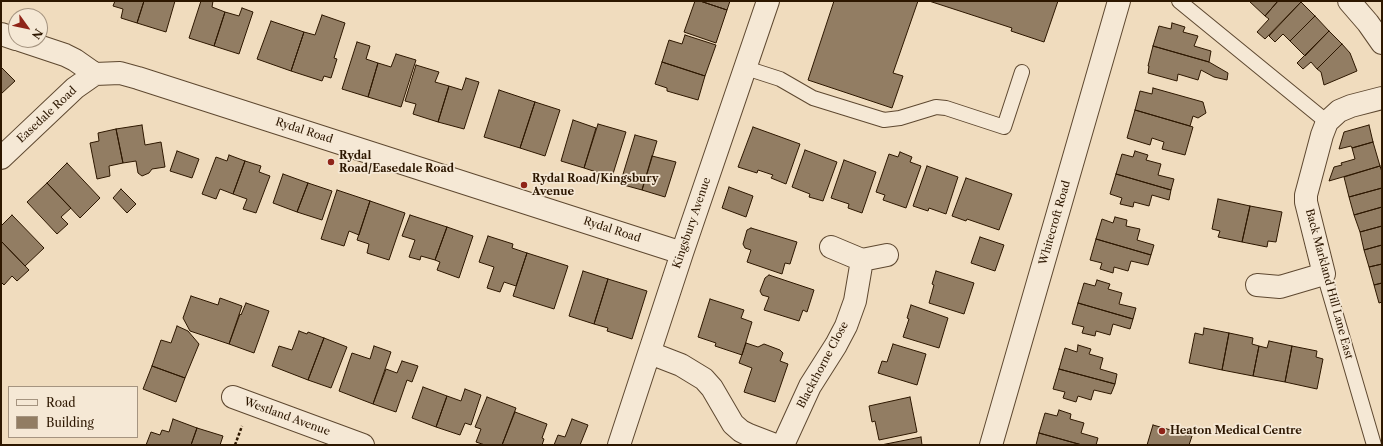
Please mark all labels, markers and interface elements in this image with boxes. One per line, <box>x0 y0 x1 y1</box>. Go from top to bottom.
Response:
north arrow <box>8 8 48 48</box>
text: N <box>29 26 46 42</box>
street label: Easedale Road <box>15 84 79 146</box>
street label: Rydal Road <box>274 116 334 146</box>
place label: Rydal Road/Easedale Road <box>339 149 454 175</box>
marker: Rydal Road/Easedale Road <box>326 157 336 167</box>
place label: Rydal Road/Kingsbury Avenue <box>532 172 658 198</box>
street label: Kingsbury Avenue <box>670 176 714 270</box>
street label: Whitecroft Road <box>1037 179 1073 267</box>
marker: Rydal Road/Kingsbury Avenue <box>519 180 529 190</box>
street label: Back Markland Hill Lane East <box>1303 207 1355 361</box>
street label: Rydal Road <box>582 215 642 245</box>
street label: Blackthorne Close <box>795 319 851 411</box>
legend <box>8 386 138 438</box>
text: Road <box>46 395 76 410</box>
street label: Westland Avenue <box>242 395 332 439</box>
text: Building <box>46 415 94 430</box>
place label: Heaton Medical Centre <box>1170 424 1302 438</box>
marker: Heaton Medical Centre <box>1157 426 1167 436</box>

